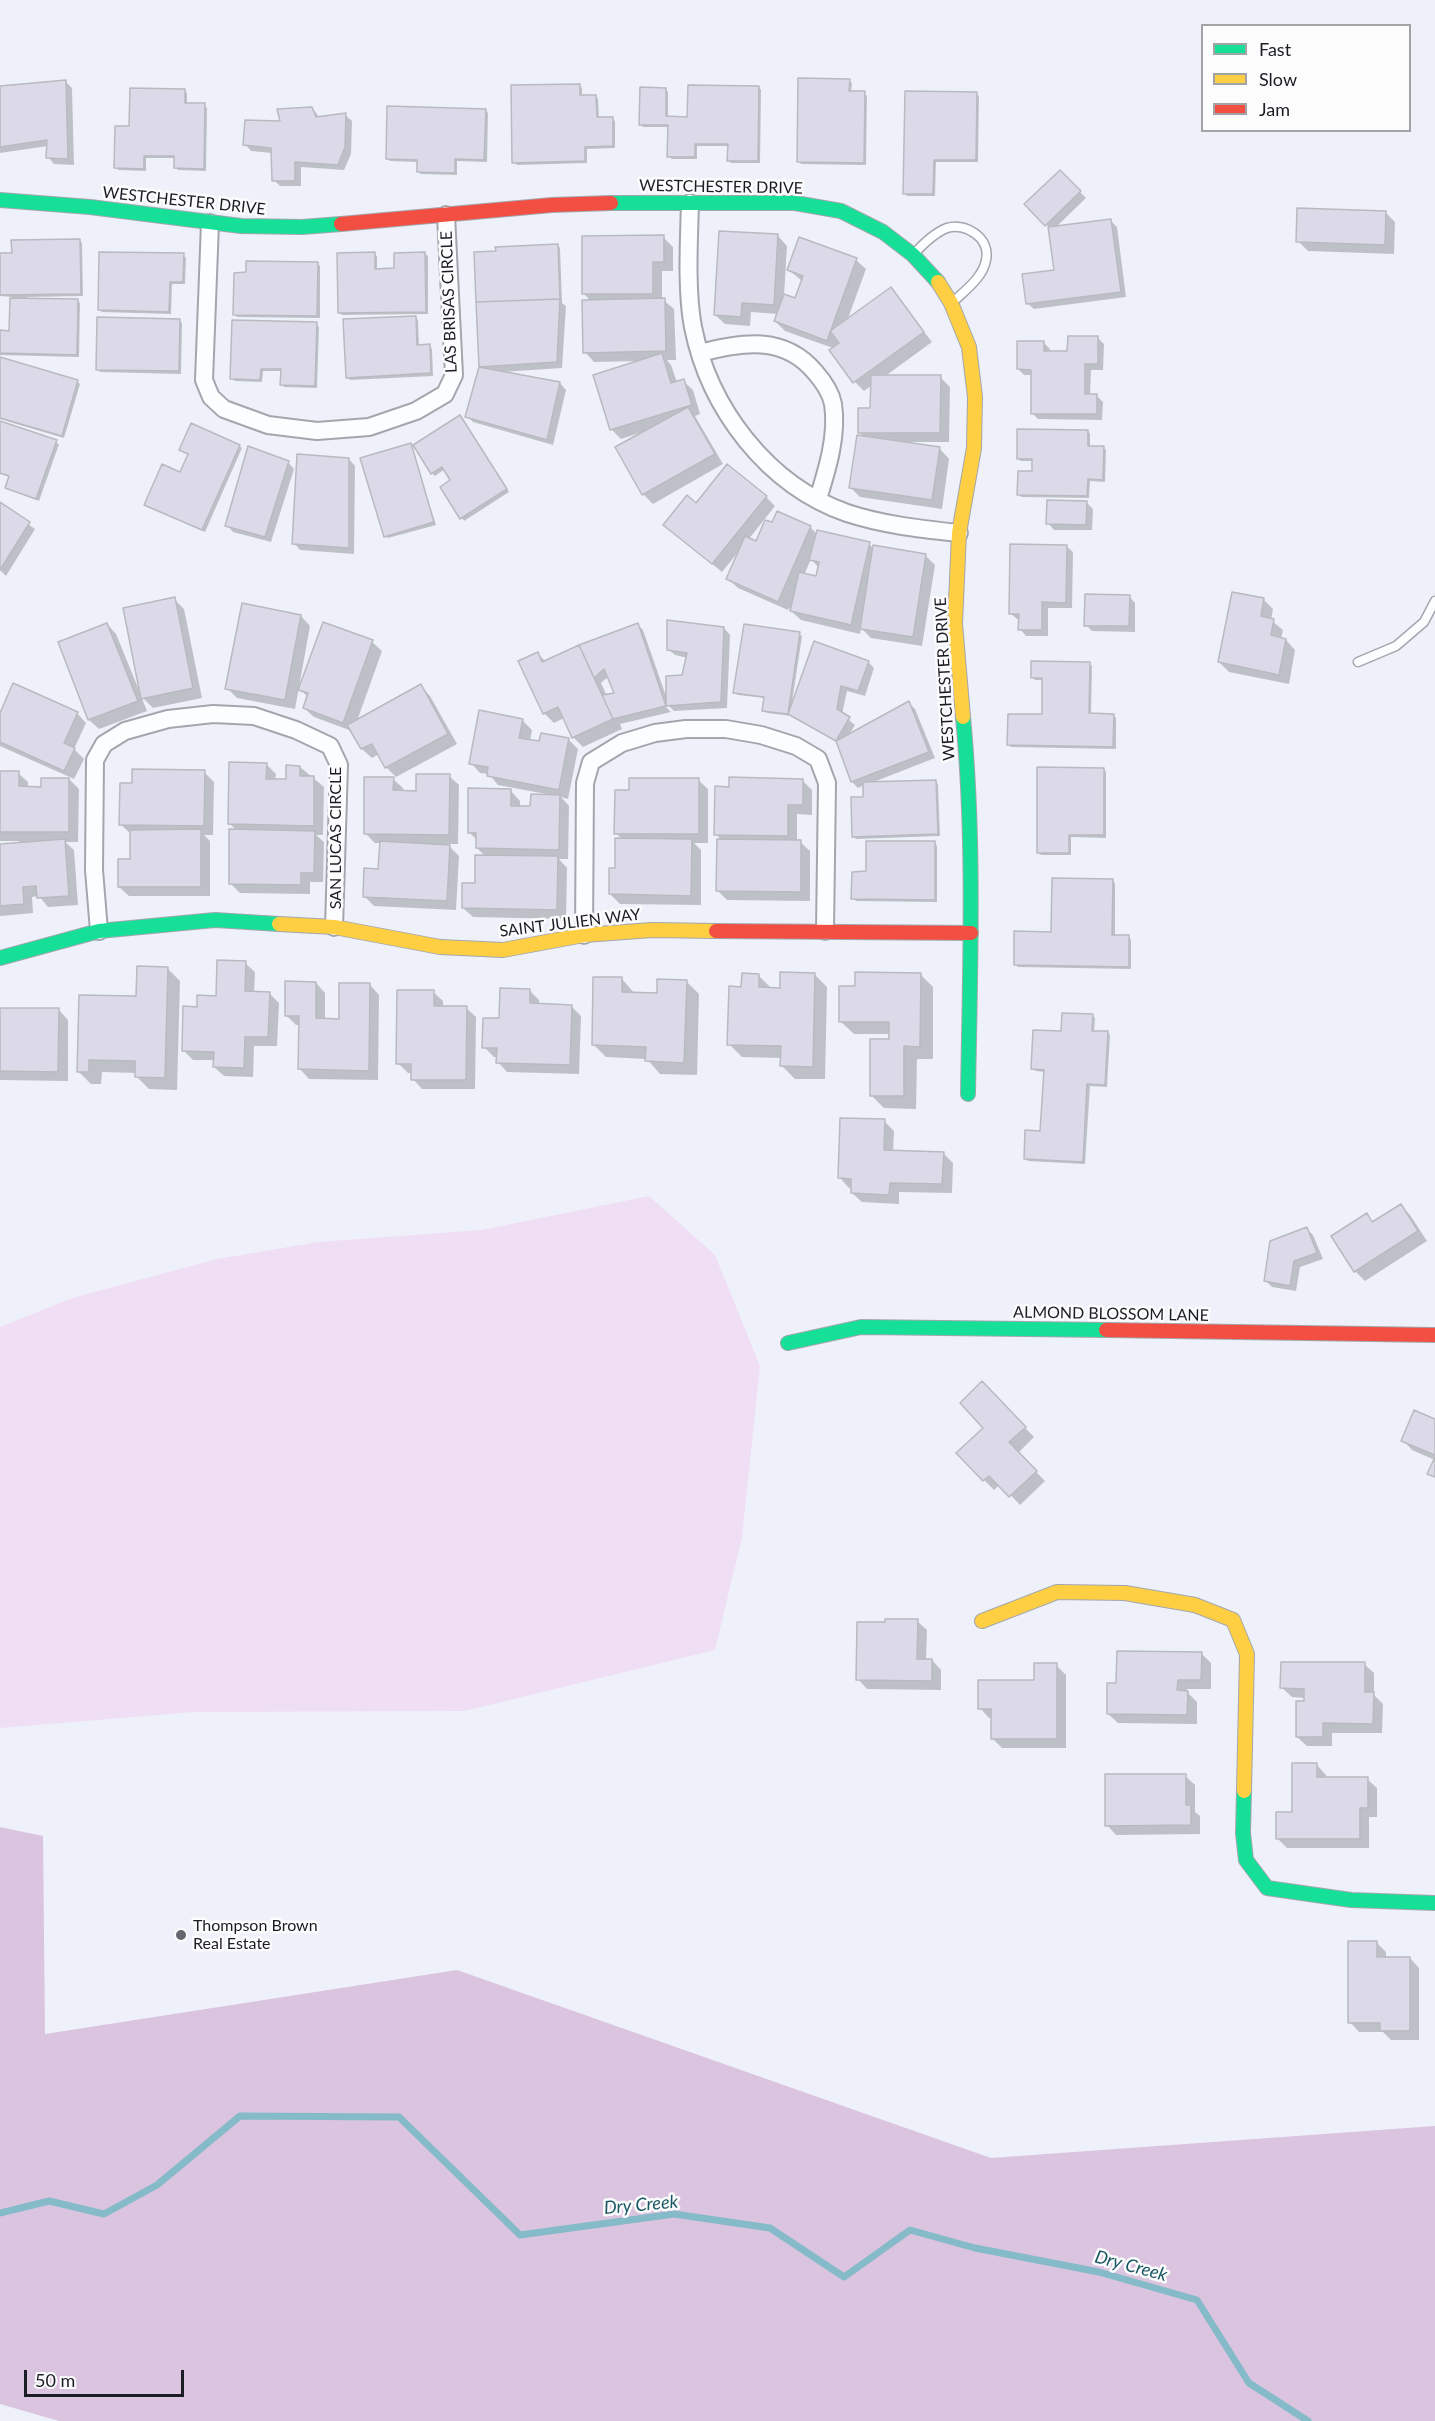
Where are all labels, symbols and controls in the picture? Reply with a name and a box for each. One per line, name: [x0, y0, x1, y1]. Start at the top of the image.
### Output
legend: [1201, 24, 1411, 132]
text: Fast: [1259, 38, 1291, 60]
text: Slow: [1259, 68, 1297, 90]
text: Jam: [1259, 98, 1290, 120]
street label: WESTCHESTER DRIVE: [639, 176, 803, 198]
street label: WESTCHESTER DRIVE: [102, 183, 266, 219]
street label: LAS BRISAS CIRCLE: [437, 231, 461, 373]
street label: WESTCHESTER DRIVE: [931, 597, 959, 761]
street label: SAN LUCAS CIRCLE: [326, 767, 346, 909]
street label: SAINT JULIEN WAY: [498, 905, 642, 941]
street label: ALMOND BLOSSOM LANE: [1013, 1303, 1209, 1325]
place label: Thompson Brown Real Estate: [193, 1916, 318, 1954]
marker: Thompson Brown Real Estate: [174, 1928, 188, 1942]
water label: Dry Creek: [603, 2191, 679, 2219]
water label: Dry Creek: [1092, 2246, 1170, 2286]
scale bar: [27, 2358, 188, 2396]
text: 50 m: [35, 2369, 75, 2391]

